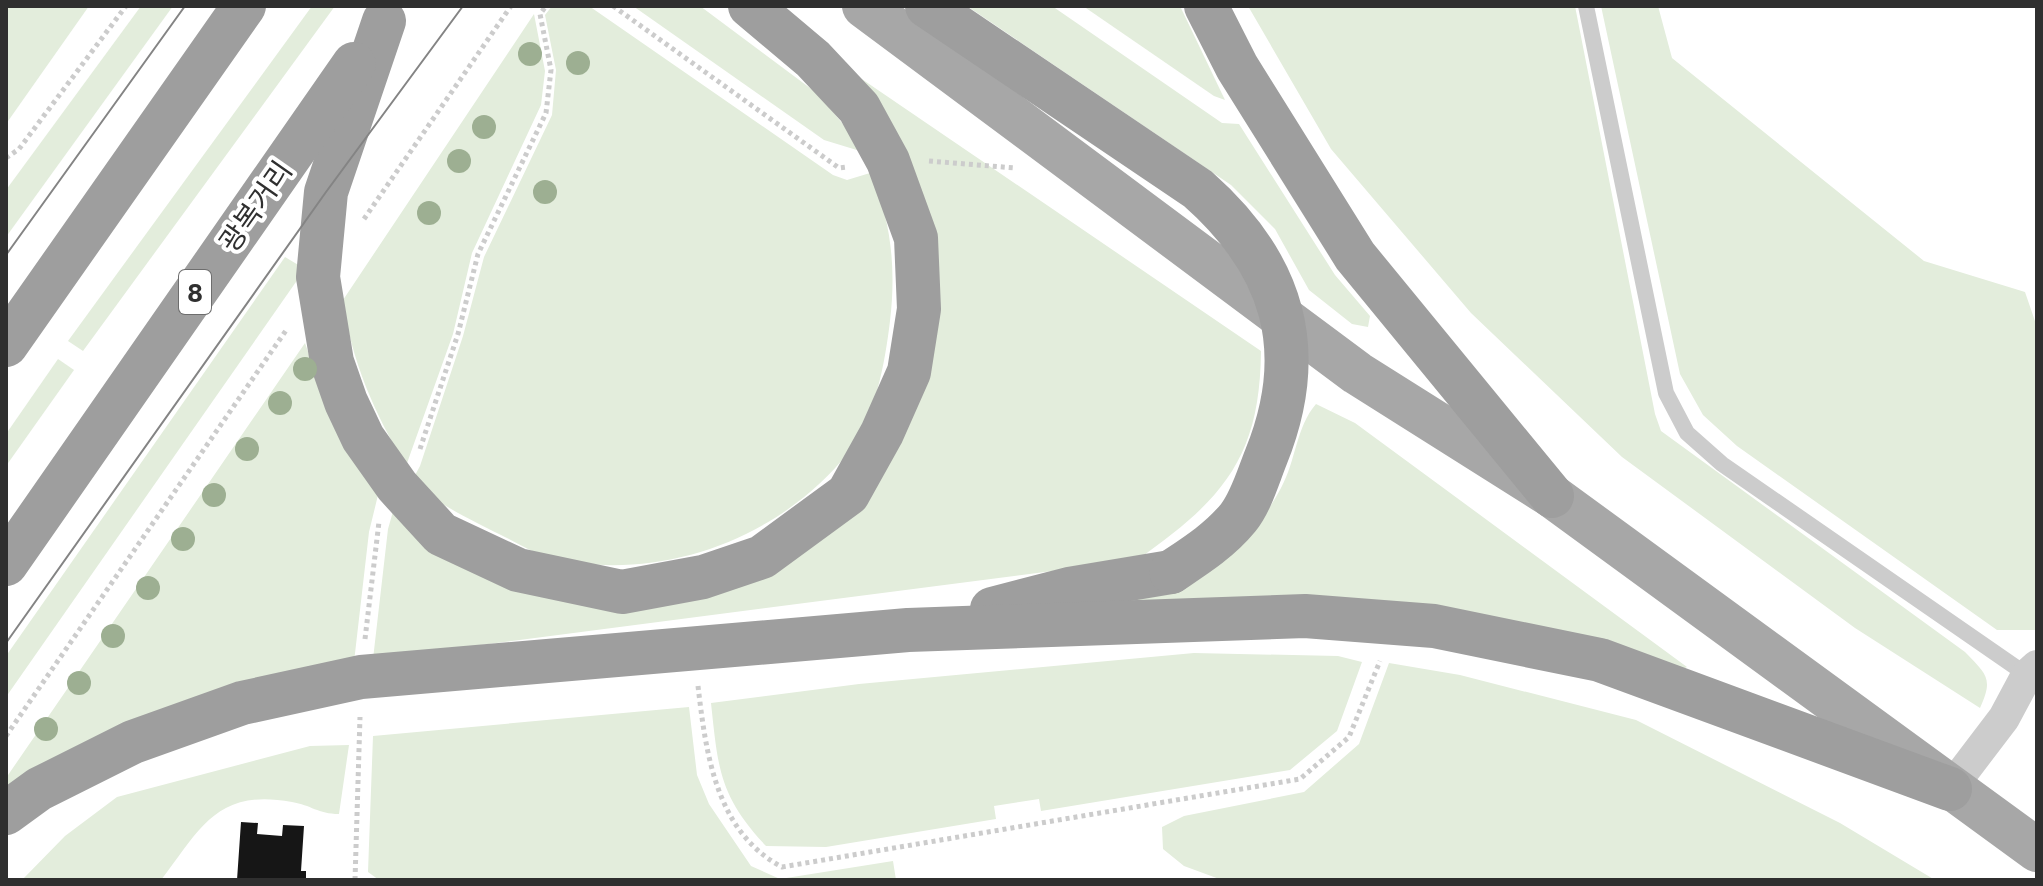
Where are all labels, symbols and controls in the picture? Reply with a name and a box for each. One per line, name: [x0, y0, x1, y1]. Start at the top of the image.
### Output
street label: 광복거리: [210, 153, 300, 259]
road number: 8: [179, 270, 211, 314]

